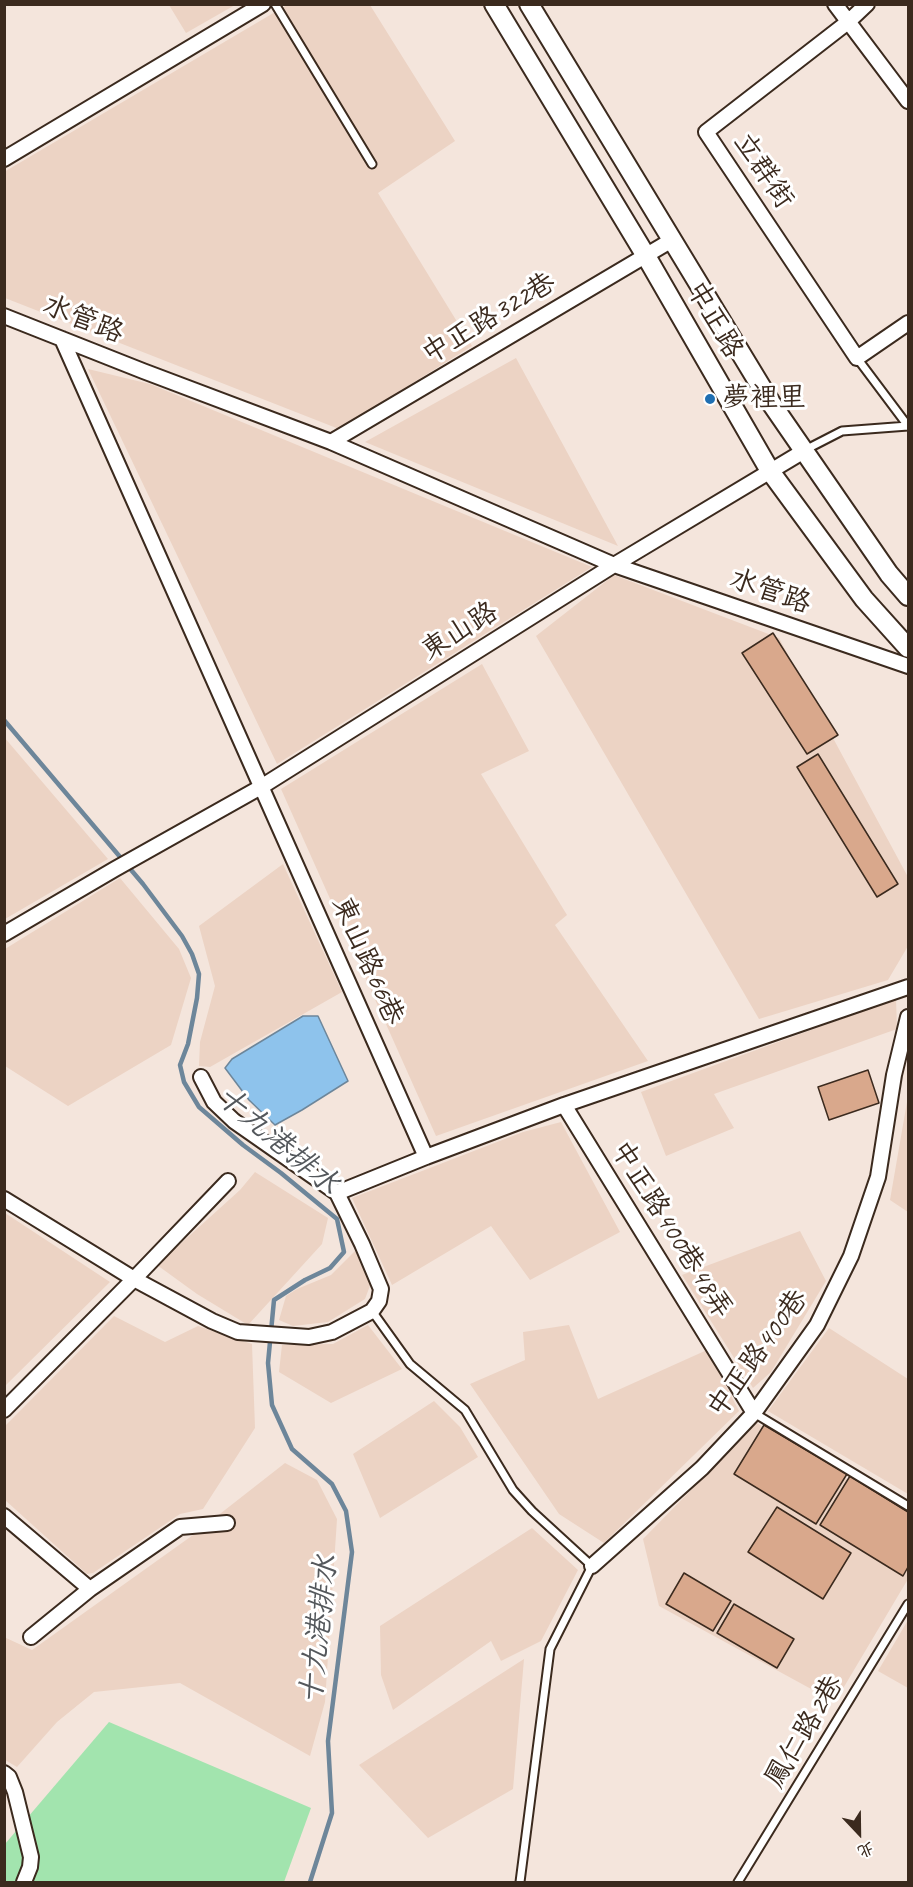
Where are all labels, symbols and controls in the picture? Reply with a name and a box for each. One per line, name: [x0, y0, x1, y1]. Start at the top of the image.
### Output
street label: 立群街: [726, 127, 800, 215]
street label: 中正路322巷: [416, 266, 562, 372]
street label: 中正路: [678, 275, 750, 365]
street label: 水管路: [38, 289, 128, 351]
place label: 夢裡里: [722, 382, 806, 416]
marker: 夢裡里: [703, 392, 717, 406]
street label: 水管路: [725, 562, 815, 622]
street label: 東山路: [415, 595, 505, 669]
street label: 東山路66巷: [324, 891, 410, 1031]
water label: 十九港排水: [208, 1079, 346, 1203]
street label: 中正路400巷48弄: [603, 1135, 739, 1325]
street label: 中正路400巷: [700, 1284, 816, 1424]
water label: 十九港排水: [294, 1554, 346, 1706]
street label: 鳳仁路2巷: [759, 1670, 851, 1794]
north arrow: [829, 1803, 889, 1863]
text: 北: [855, 1837, 877, 1862]

